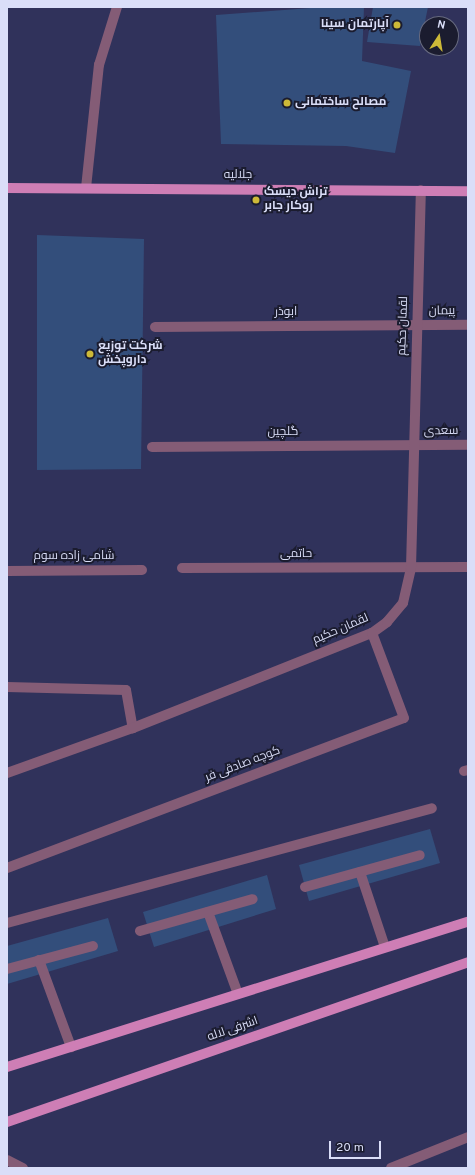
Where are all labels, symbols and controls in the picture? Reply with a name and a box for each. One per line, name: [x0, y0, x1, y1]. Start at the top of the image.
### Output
north arrow: [419, 16, 459, 56]
place label: آپارتمان سینا: [321, 18, 389, 32]
text: N: [436, 18, 447, 33]
marker: آپارتمان سینا: [392, 20, 402, 30]
place label: مصالح ساختمانی: [295, 96, 386, 110]
marker: مصالح ساختمانی: [282, 98, 292, 108]
street label: جلالیه: [224, 169, 252, 183]
place label: تراش دیسک روکار جابر: [264, 186, 327, 214]
marker: تراش دیسک روکار جابر: [251, 195, 261, 205]
street label: لقمان حکیم: [396, 296, 412, 356]
street label: پیمان: [429, 305, 455, 319]
street label: ابوذر: [275, 306, 297, 320]
place label: شرکت توزیع داروپخش: [98, 340, 163, 368]
marker: شرکت توزیع داروپخش: [85, 349, 95, 359]
street label: سعدی: [424, 424, 458, 440]
street label: گلچین: [268, 426, 298, 440]
street label: حاتمی: [280, 548, 312, 562]
street label: شامی زاده سوم: [34, 550, 114, 564]
street label: لقمان حکیم: [311, 612, 371, 648]
street label: کوچه صادقی فر: [203, 744, 283, 786]
street label: اشرفی لاله: [206, 1015, 260, 1045]
scale bar: [331, 1133, 383, 1159]
text: 20 m: [336, 1140, 364, 1156]

